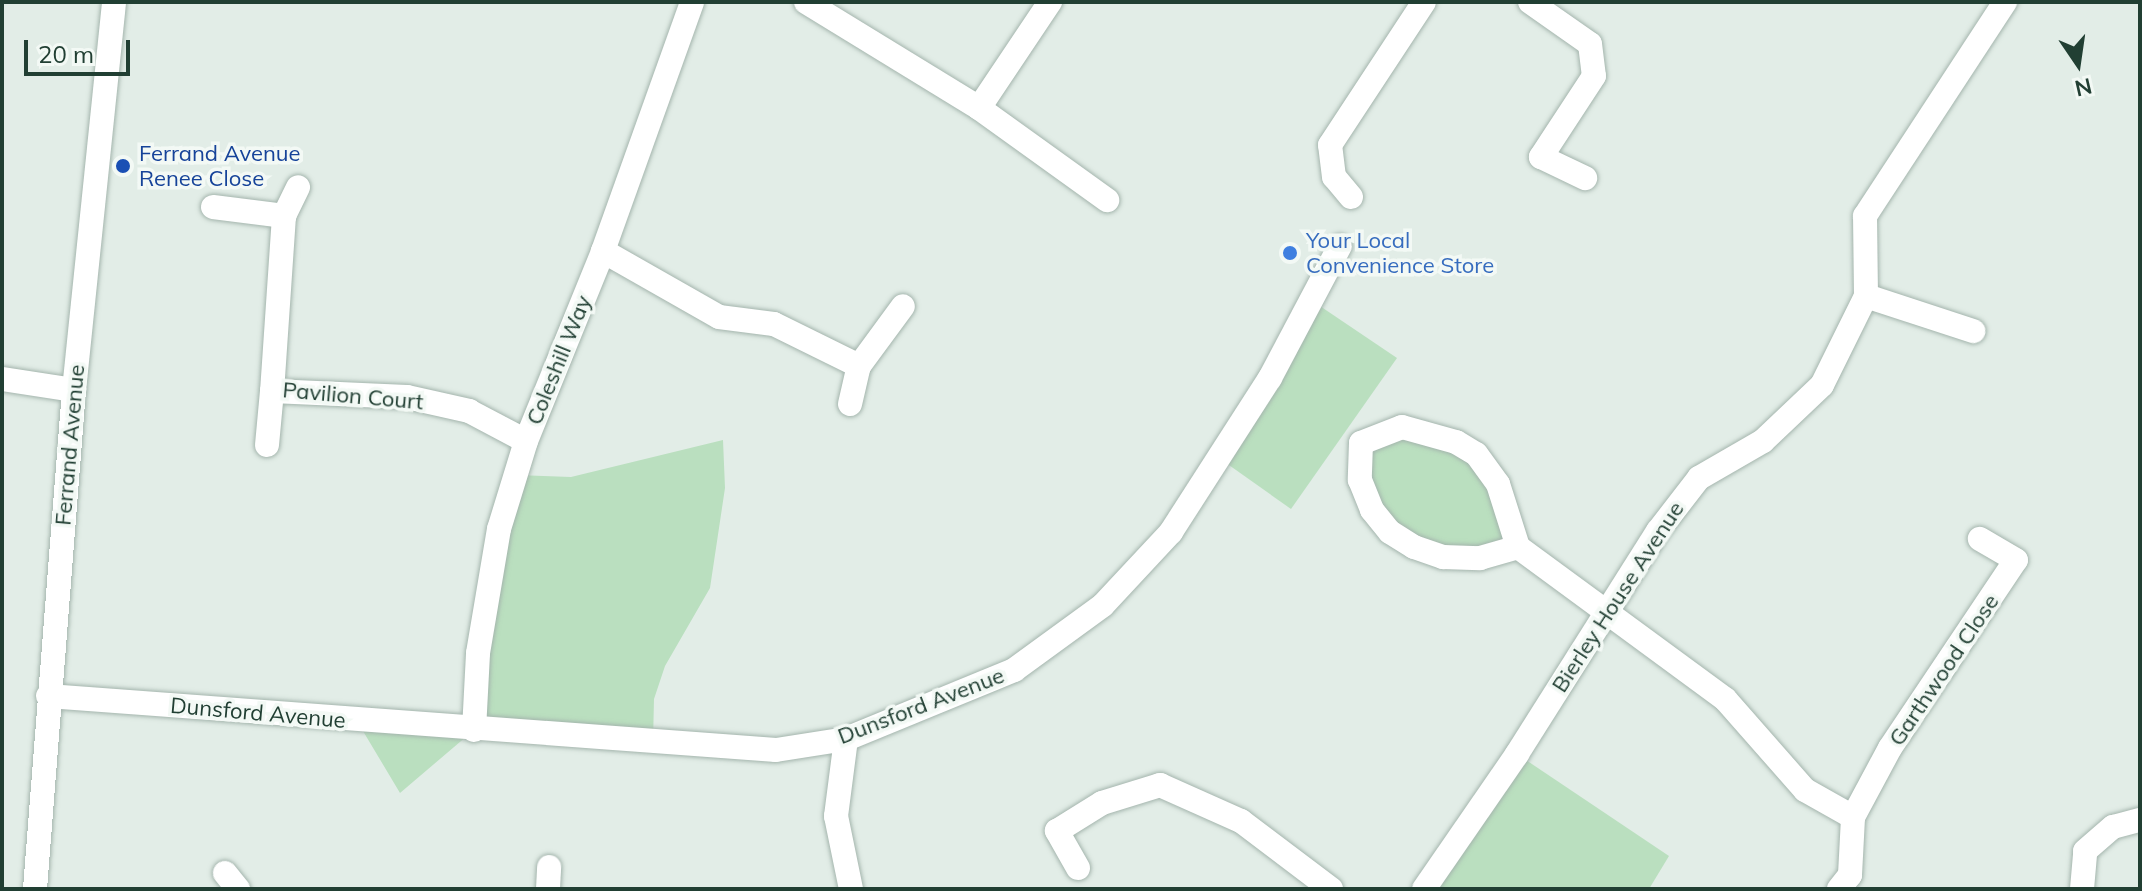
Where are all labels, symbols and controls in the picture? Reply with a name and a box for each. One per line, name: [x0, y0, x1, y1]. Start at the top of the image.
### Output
scale bar: [28, 24, 134, 74]
north arrow: [2038, 24, 2118, 104]
text: 20 m: [38, 39, 94, 69]
text: N: [2072, 72, 2095, 103]
place label: Ferrand Avenue Renee Close: [139, 140, 300, 192]
marker: Ferrand Avenue Renee Close: [114, 157, 132, 175]
place label: Your Local Convenience Store: [1306, 227, 1494, 278]
marker: Your Local Convenience Store: [1281, 244, 1299, 262]
street label: Coleshill Way: [521, 291, 597, 429]
street label: Ferrand Avenue: [50, 363, 90, 527]
street label: Pavilion Court: [281, 377, 425, 415]
street label: Bierley House Avenue: [1546, 497, 1690, 697]
street label: Garthwood Close: [1884, 589, 2004, 751]
street label: Dunsford Avenue: [834, 662, 1008, 750]
street label: Dunsford Avenue: [169, 692, 347, 734]

